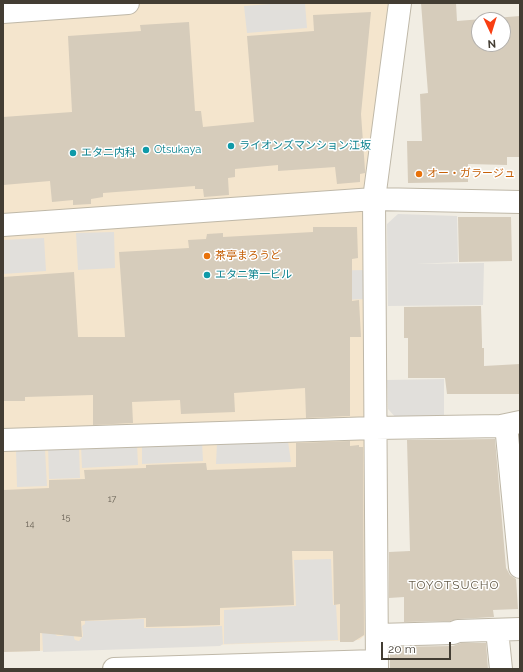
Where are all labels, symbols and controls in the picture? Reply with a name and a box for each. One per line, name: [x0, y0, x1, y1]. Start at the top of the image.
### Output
north arrow: [471, 12, 511, 52]
text: N: [487, 37, 496, 50]
place label: ライオンズマンション江坂: [239, 139, 371, 153]
marker: ライオンズマンション江坂: [226, 141, 236, 151]
place label: Otsukaya: [154, 143, 201, 157]
marker: Otsukaya: [141, 145, 151, 155]
place label: エタニ内科: [81, 146, 136, 160]
marker: エタニ内科: [68, 148, 78, 158]
place label: オー・ガラージュ: [427, 167, 515, 181]
marker: オー・ガラージュ: [414, 169, 424, 179]
place label: 茶亭まろうど: [215, 249, 281, 263]
marker: 茶亭まろうど: [202, 251, 212, 261]
place label: エタニ第一ビル: [215, 268, 292, 282]
marker: エタニ第一ビル: [202, 270, 212, 280]
house number: 17: [108, 494, 116, 504]
house number: 15: [62, 512, 70, 522]
house number: 14: [26, 519, 34, 529]
district label: TOYOTSUCHO: [408, 578, 500, 592]
scale bar: [383, 634, 453, 660]
text: 20 m: [388, 642, 416, 656]

